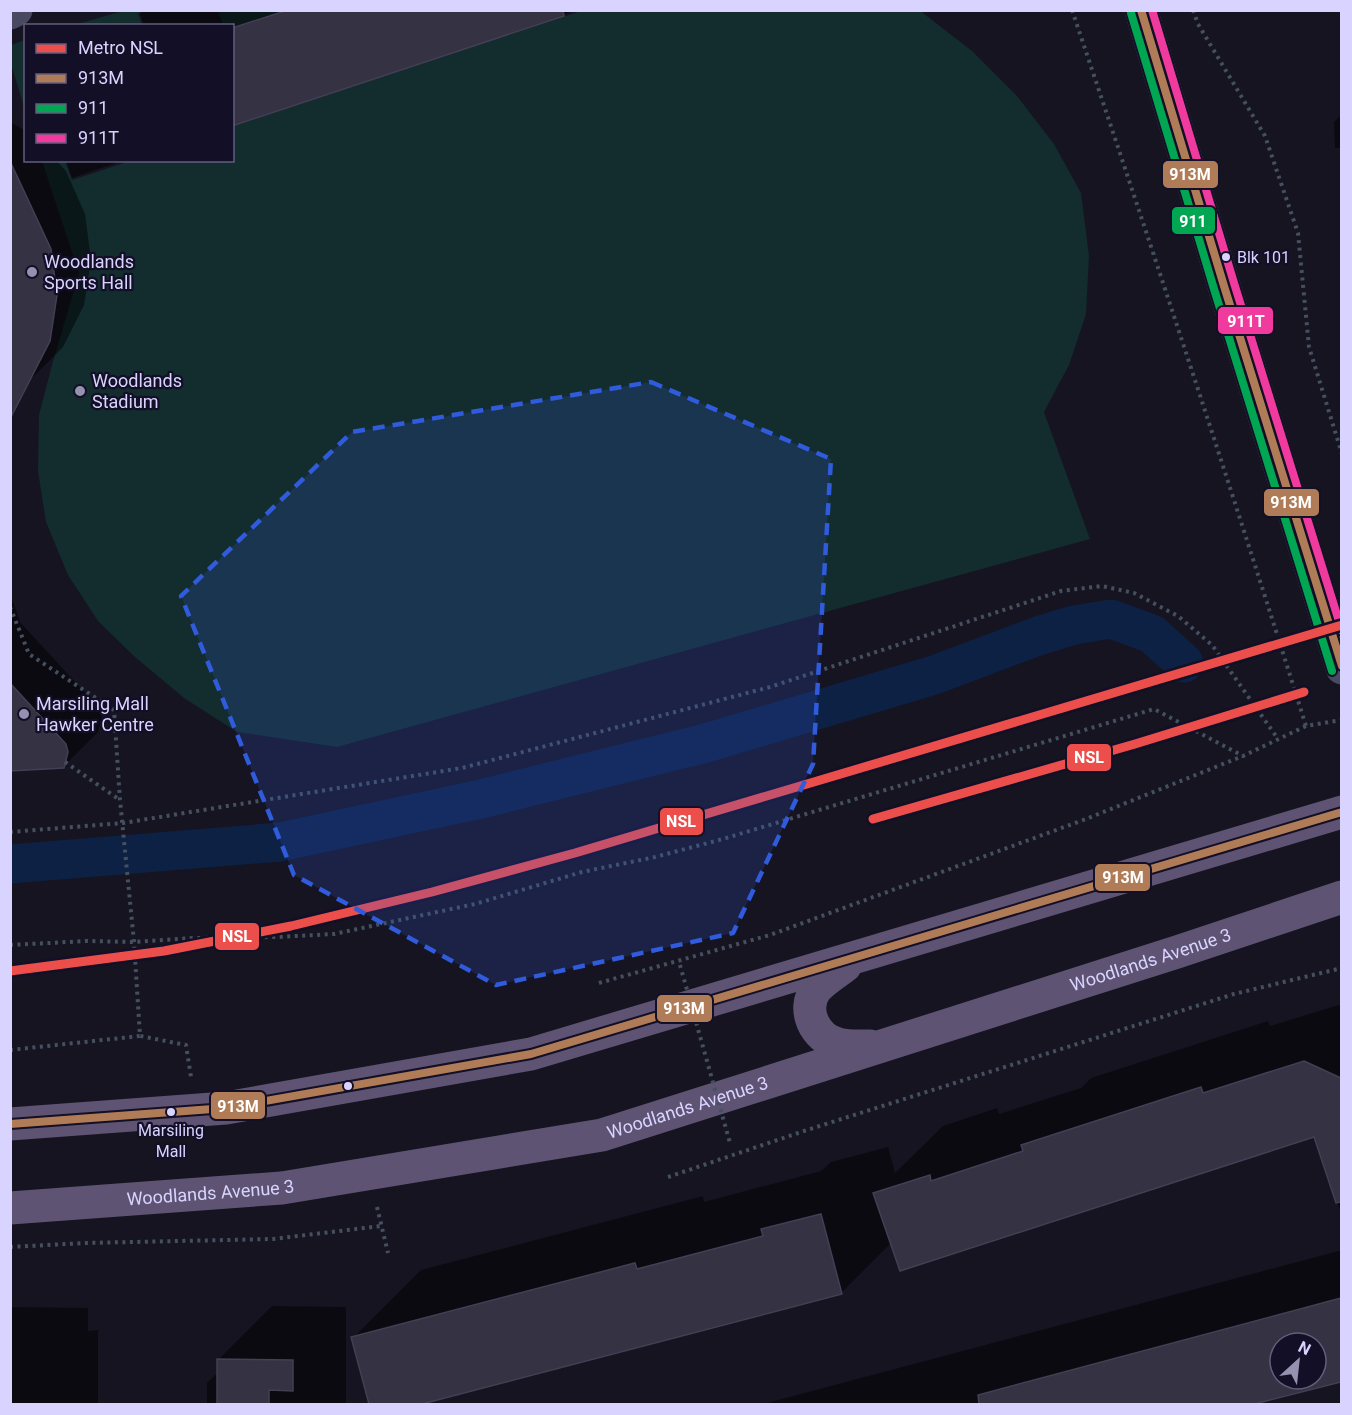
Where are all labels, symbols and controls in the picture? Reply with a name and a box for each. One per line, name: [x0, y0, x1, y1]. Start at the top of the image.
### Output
legend: [24, 24, 234, 162]
text: Metro NSL: [78, 37, 163, 58]
text: 913M: [78, 67, 124, 88]
text: 911: [78, 97, 108, 118]
text: 911T: [78, 127, 119, 148]
line badge: 913M: [1162, 160, 1219, 189]
text: 913M: [1169, 165, 1211, 184]
line badge: 911: [1171, 206, 1216, 235]
text: 911: [1179, 212, 1207, 231]
place label: Blk 101: [1237, 248, 1290, 267]
place label: Woodlands Sports Hall: [44, 251, 134, 293]
marker: Blk 101: [1220, 251, 1232, 263]
marker: Woodlands Sports Hall: [25, 265, 39, 279]
line badge: 911T: [1217, 306, 1274, 335]
text: 911T: [1227, 312, 1265, 331]
place label: Woodlands Stadium: [92, 370, 182, 412]
marker: Woodlands Stadium: [73, 384, 87, 398]
line badge: 913M: [1263, 488, 1320, 517]
text: 913M: [1270, 493, 1312, 512]
place label: Marsiling Mall Hawker Centre: [36, 693, 154, 735]
marker: Marsiling Mall Hawker Centre: [17, 707, 31, 721]
line badge: NSL: [1066, 743, 1112, 772]
text: NSL: [1074, 748, 1104, 767]
line badge: NSL: [659, 807, 704, 836]
text: NSL: [666, 812, 696, 831]
line badge: 913M: [1094, 863, 1151, 892]
text: 913M: [1102, 868, 1144, 887]
line badge: NSL: [214, 922, 260, 951]
street label: Woodlands Avenue 3: [1067, 924, 1234, 995]
text: NSL: [222, 927, 252, 946]
line badge: 913M: [656, 994, 713, 1023]
text: 913M: [663, 999, 705, 1018]
street label: Woodlands Avenue 3: [604, 1072, 771, 1143]
unlabelled marker: [342, 1080, 354, 1092]
line badge: 913M: [210, 1091, 266, 1120]
text: 913M: [217, 1097, 259, 1116]
marker: Marsiling Mall: [165, 1106, 177, 1118]
place label: Marsiling Mall: [138, 1121, 204, 1161]
street label: Woodlands Avenue 3: [126, 1175, 296, 1209]
north arrow: [1268, 1331, 1328, 1391]
text: N: [1295, 1337, 1314, 1359]

